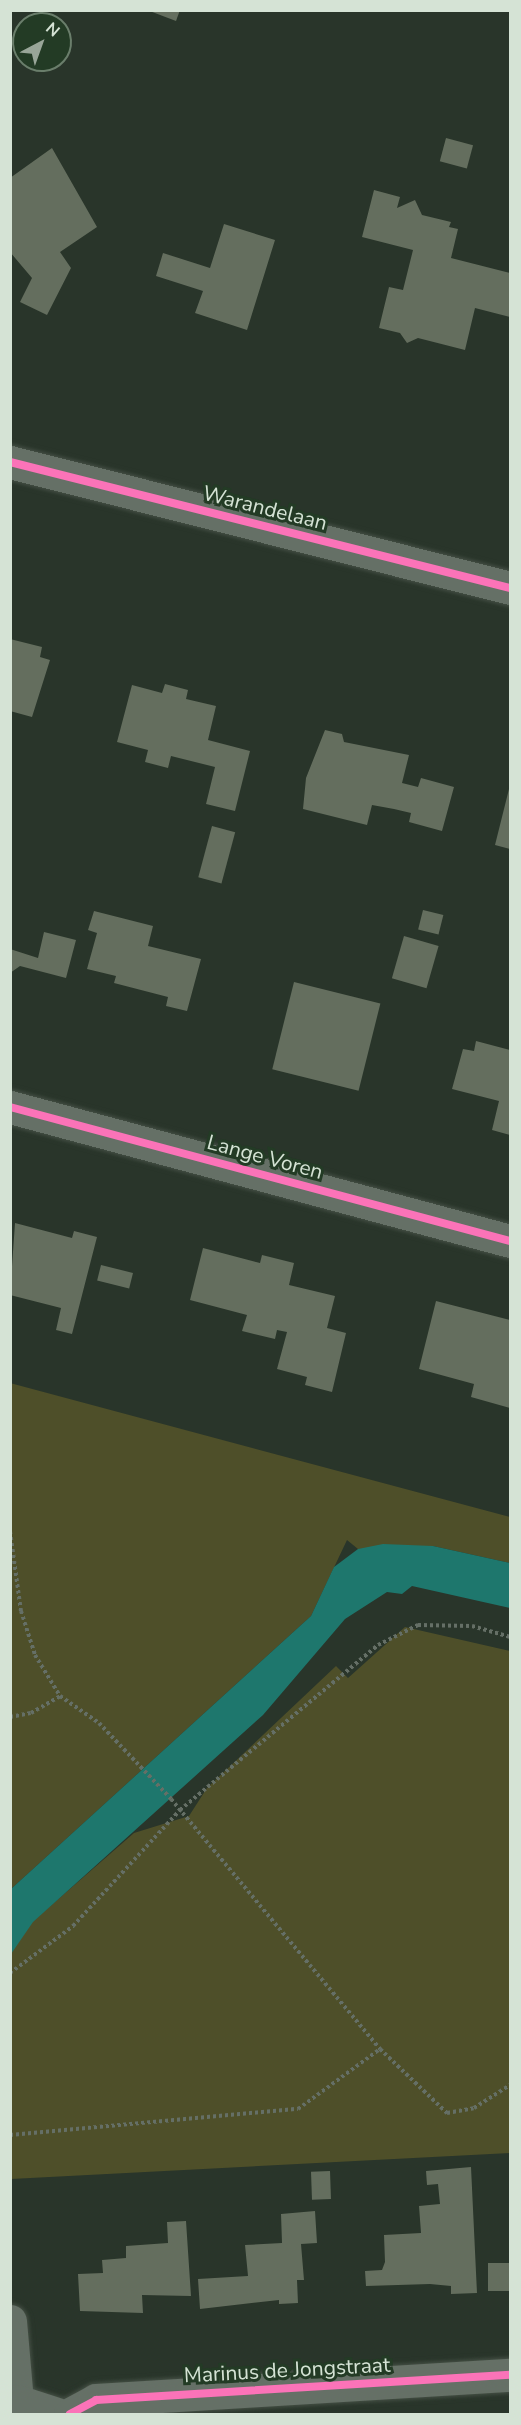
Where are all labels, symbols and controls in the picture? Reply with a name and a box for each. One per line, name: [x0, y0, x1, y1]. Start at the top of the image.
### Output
north arrow: [12, 12, 72, 72]
text: N: [41, 18, 64, 42]
street label: Warandelaan: [200, 480, 330, 536]
street label: Lange Voren: [204, 1129, 326, 1185]
street label: Marinus de Jongstraat: [183, 2352, 391, 2388]

